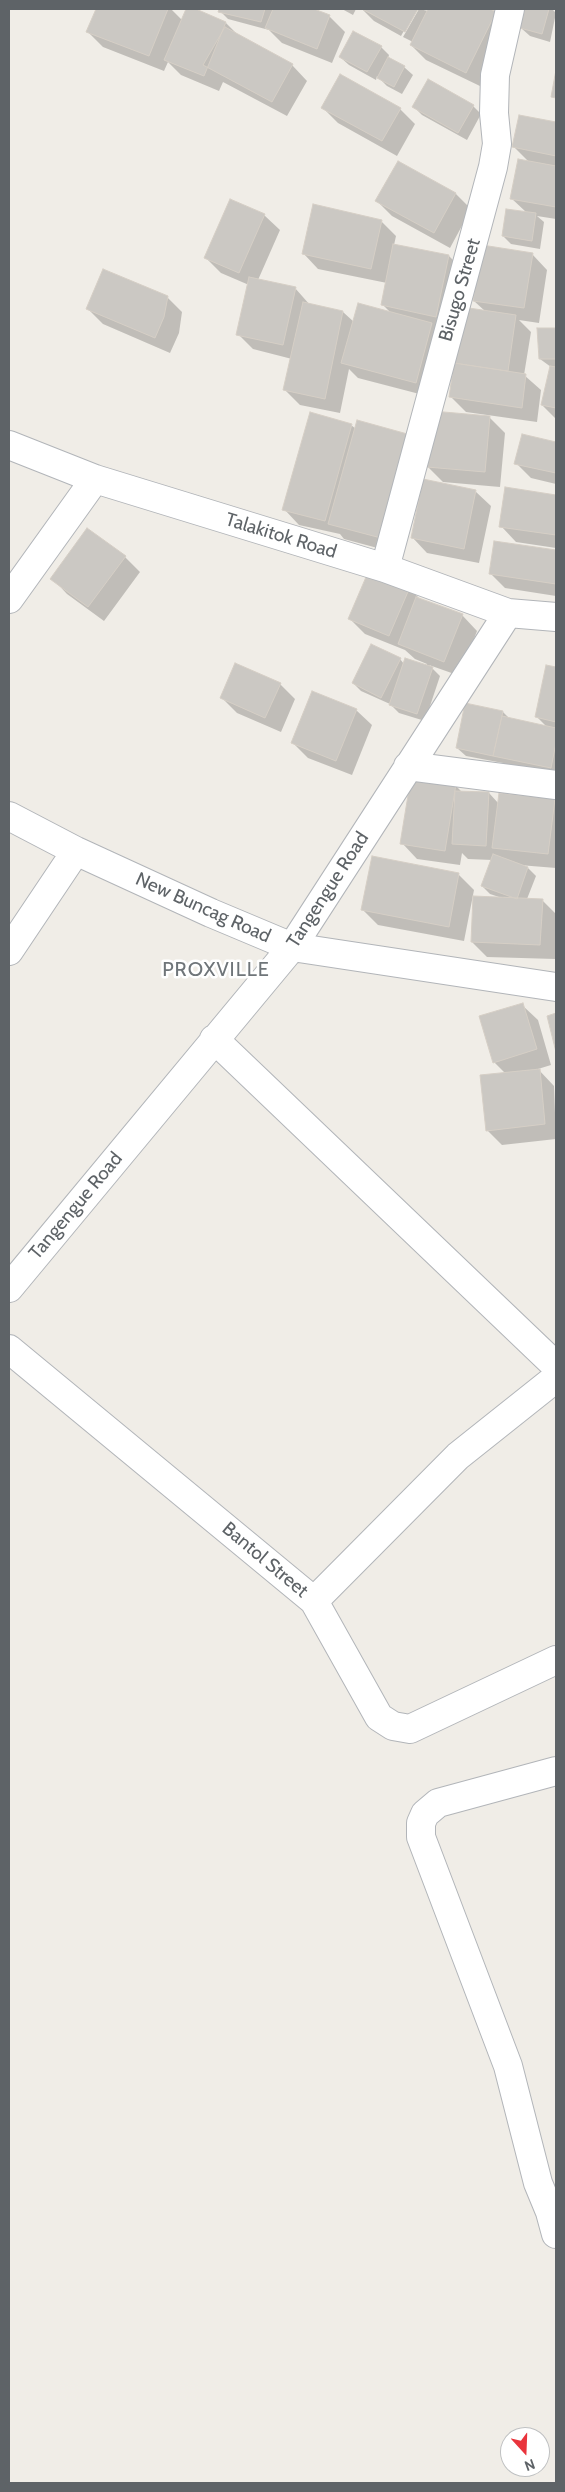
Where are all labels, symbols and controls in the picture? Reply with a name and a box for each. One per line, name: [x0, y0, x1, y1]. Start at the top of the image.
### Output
street label: Bisugo Street: [434, 236, 486, 344]
street label: Talakitok Road: [223, 508, 339, 564]
street label: Tangengue Road: [282, 828, 374, 952]
street label: New Buncag Road: [132, 868, 274, 948]
district label: PROXVILLE: [161, 958, 271, 982]
street label: Tangengue Road: [24, 1148, 128, 1264]
street label: Bantol Street: [217, 1517, 313, 1603]
north arrow: [500, 2427, 550, 2477]
text: N: [522, 2455, 538, 2475]

